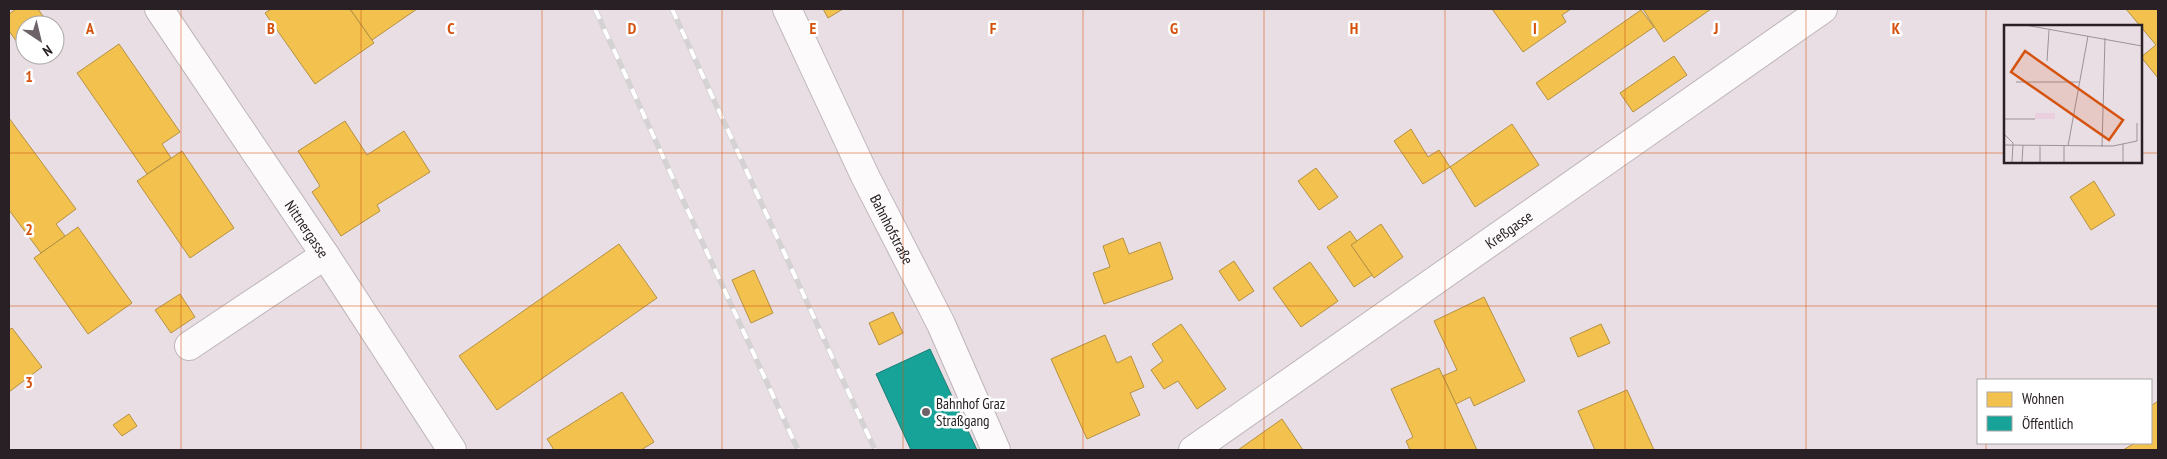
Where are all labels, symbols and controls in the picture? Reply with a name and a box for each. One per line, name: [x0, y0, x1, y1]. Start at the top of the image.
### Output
north arrow: [15, 15, 65, 65]
text: A: [85, 18, 95, 38]
text: B: [267, 18, 275, 38]
text: C: [447, 18, 455, 38]
text: D: [628, 18, 637, 38]
text: E: [810, 18, 817, 38]
text: F: [990, 18, 997, 38]
text: G: [1170, 18, 1178, 38]
text: H: [1350, 18, 1358, 38]
text: I: [1533, 18, 1537, 38]
text: J: [1713, 18, 1718, 38]
text: K: [1892, 18, 1901, 38]
inset map: [2004, 25, 2142, 162]
text: N: [39, 41, 56, 60]
text: 1: [25, 66, 33, 86]
street label: Bahnhofstraße: [866, 191, 918, 267]
street label: Nittnergasse: [281, 196, 333, 261]
street label: Kreßgasse: [1481, 206, 1536, 252]
text: 2: [25, 219, 33, 239]
text: 3: [25, 372, 33, 392]
legend: [1977, 379, 2152, 444]
text: Wohnen: [2022, 389, 2064, 408]
place label: Bahnhof Graz Straßgang: [936, 394, 1005, 430]
marker: Bahnhof Graz Straßgang: [920, 406, 932, 418]
text: Öffentlich: [2022, 414, 2073, 433]

